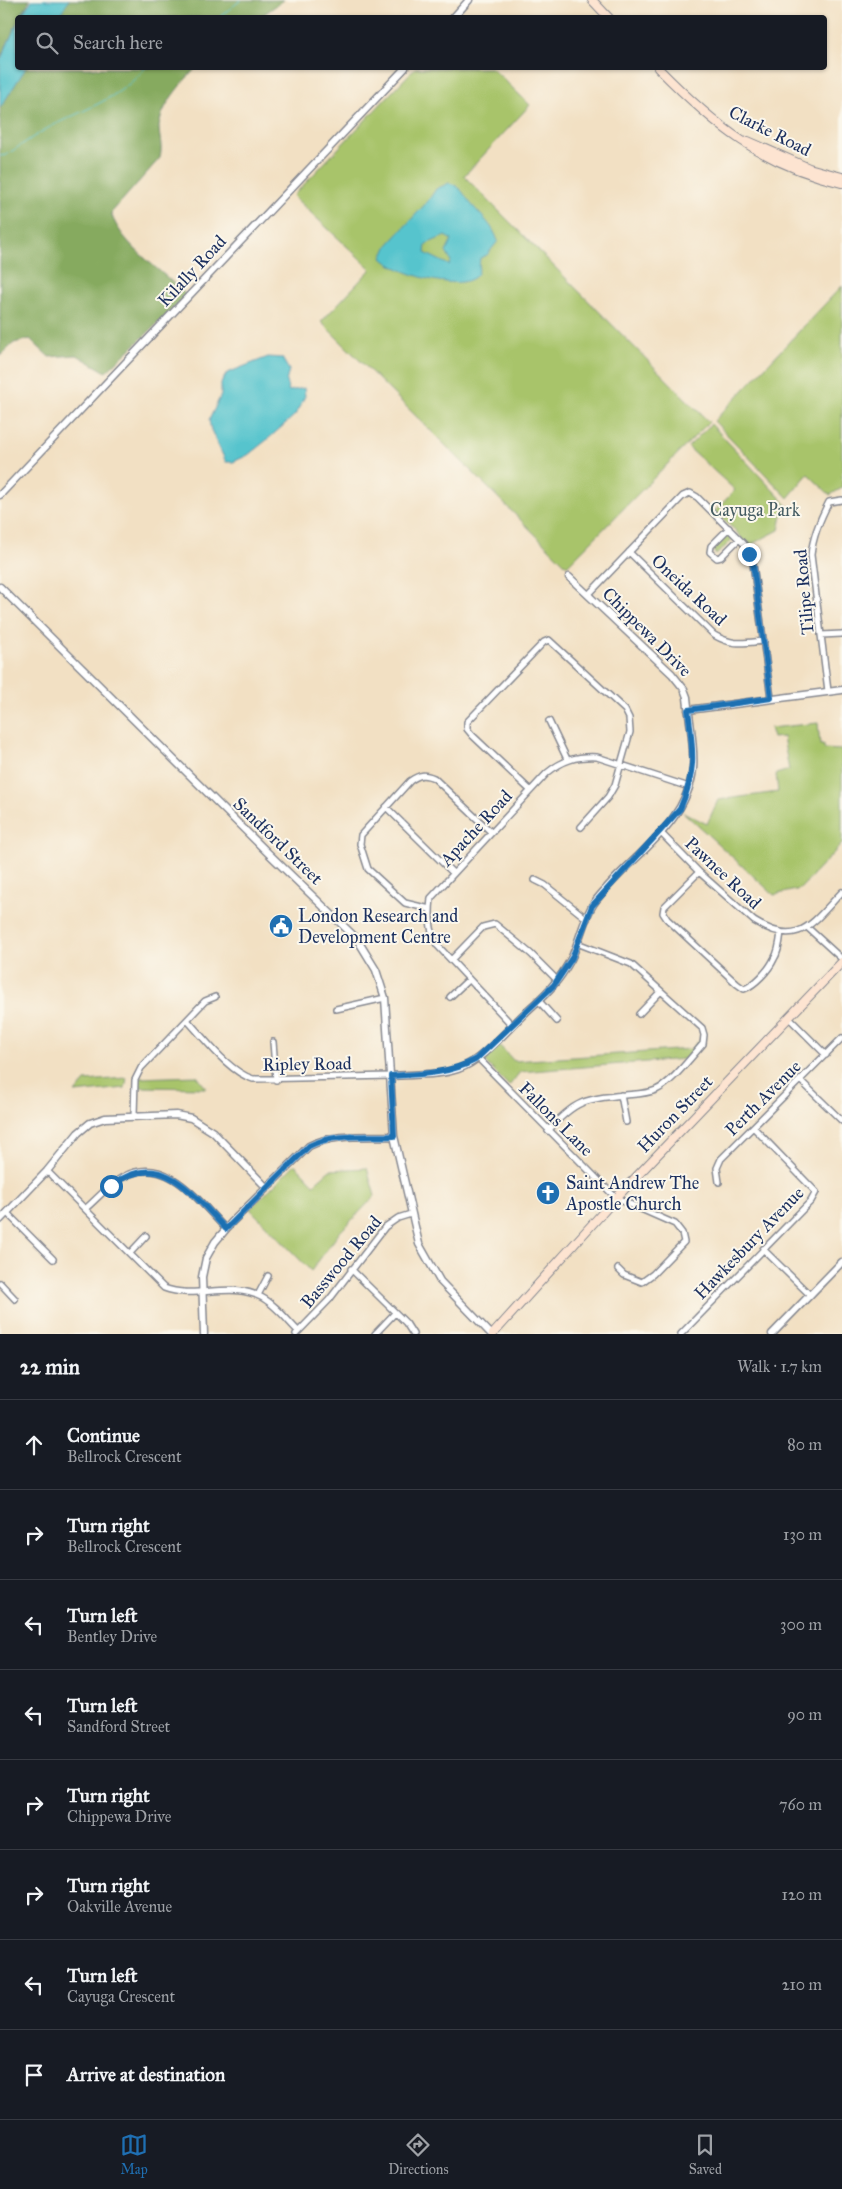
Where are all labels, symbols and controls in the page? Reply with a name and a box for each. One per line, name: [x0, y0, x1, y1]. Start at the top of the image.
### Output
search box: [15, 15, 827, 70]
icon: search: [33, 29, 61, 57]
text: Search here: [73, 31, 163, 54]
street label: Clarke Road: [725, 101, 815, 161]
street label: Kilally Road: [153, 230, 231, 312]
park label: Cayuga Park: [710, 499, 801, 522]
route end: [738, 543, 761, 566]
street label: Tilipe Road: [789, 548, 819, 636]
street label: Oneida Road: [647, 550, 731, 630]
street label: Chippewa Drive: [598, 583, 696, 681]
street label: Apache Road: [435, 785, 517, 871]
street label: Sandford Street: [229, 793, 328, 890]
street label: Pawnee Road: [680, 832, 766, 914]
place label: London Research and Development Centre: [298, 905, 458, 948]
public building icon: London Research and Development Centre: [268, 913, 294, 939]
street label: Ripley Road: [262, 1052, 352, 1076]
street label: Perth Avenue: [720, 1055, 806, 1141]
street label: Huron Street: [633, 1070, 718, 1157]
street label: Fallons Lane: [514, 1077, 598, 1161]
place label: Saint Andrew The Apostle Church: [565, 1172, 699, 1215]
route start: [100, 1175, 123, 1198]
church icon: Saint Andrew The Apostle Church: [535, 1180, 561, 1206]
street label: Hawkesbury Avenue: [690, 1182, 808, 1304]
street label: Basswood Road: [296, 1211, 386, 1313]
text: 22 min: [20, 1354, 80, 1380]
text: Walk · 1.7 km: [737, 1357, 822, 1376]
text: Continue: [67, 1424, 140, 1447]
icon: ahead: [20, 1431, 48, 1459]
text: 80 m: [787, 1435, 822, 1454]
text: Bellrock Crescent: [67, 1447, 182, 1466]
text: Turn right: [67, 1514, 150, 1537]
icon: right: [20, 1521, 48, 1549]
text: 130 m: [783, 1525, 822, 1544]
text: Bellrock Crescent: [67, 1537, 182, 1556]
text: Turn left: [67, 1604, 137, 1627]
icon: left: [20, 1611, 48, 1639]
text: 300 m: [780, 1615, 822, 1634]
text: Bentley Drive: [67, 1627, 157, 1646]
text: Turn left: [67, 1694, 137, 1717]
icon: left: [20, 1701, 48, 1729]
text: 90 m: [787, 1705, 822, 1724]
text: Sandford Street: [67, 1717, 170, 1736]
text: Turn right: [67, 1784, 150, 1807]
icon: right: [20, 1791, 48, 1819]
text: 760 m: [779, 1795, 822, 1814]
text: Chippewa Drive: [67, 1807, 172, 1826]
text: Turn right: [67, 1874, 150, 1897]
icon: right: [20, 1881, 48, 1909]
text: 120 m: [782, 1885, 822, 1904]
text: Oakville Avenue: [67, 1897, 172, 1916]
text: Turn left: [67, 1964, 137, 1987]
icon: left: [20, 1971, 48, 1999]
text: 210 m: [782, 1975, 822, 1994]
text: Cayuga Crescent: [67, 1987, 175, 2006]
icon: arrive: [20, 2061, 48, 2089]
text: Arrive at destination: [67, 2063, 225, 2086]
tab: Map: [120, 2131, 148, 2178]
tab: Directions: [388, 2131, 449, 2178]
tab: Saved: [689, 2131, 722, 2178]

